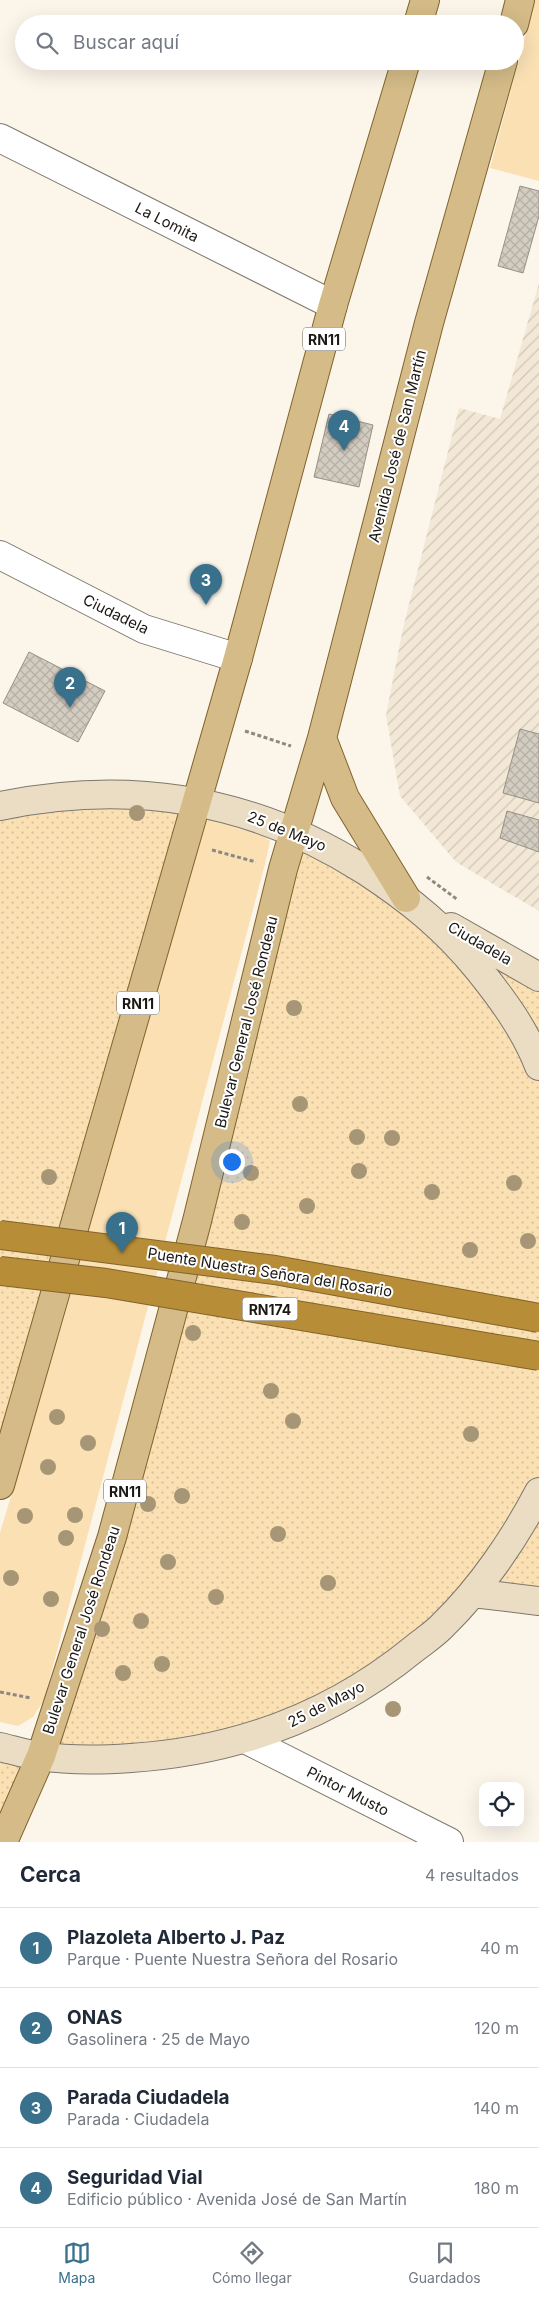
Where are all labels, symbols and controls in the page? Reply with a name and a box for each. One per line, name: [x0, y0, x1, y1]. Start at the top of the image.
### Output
search box: [15, 15, 524, 70]
icon: search: [33, 29, 61, 57]
text: Buscar aquí: [73, 31, 179, 54]
street label: La Lomita: [132, 198, 202, 246]
road number: RN11: [303, 328, 345, 350]
street label: Avenida José de San Martín: [364, 348, 430, 544]
pin: 4: [328, 410, 360, 451]
pin: 3: [190, 564, 222, 605]
street label: Ciudadela: [80, 590, 152, 638]
pin: 2: [54, 667, 86, 708]
street label: 25 de Mayo: [245, 807, 329, 855]
street label: Bulevar General José Rondeau: [210, 914, 282, 1130]
street label: Ciudadela: [444, 917, 516, 969]
road number: RN11: [117, 991, 159, 1014]
your location: [219, 1149, 245, 1175]
pin: 1: [106, 1212, 138, 1253]
street label: Puente Nuestra Señora del Rosario: [146, 1243, 394, 1301]
road number: RN174: [242, 1298, 298, 1320]
road number: RN11: [104, 1480, 146, 1502]
street label: Bulevar General José Rondeau: [38, 1523, 124, 1737]
street label: 25 de Mayo: [284, 1677, 368, 1731]
street label: Pintor Musto: [304, 1762, 392, 1820]
map controls: [479, 1782, 524, 1827]
button: locate: [479, 1782, 524, 1827]
text: Cerca: [20, 1862, 81, 1887]
text: 4 resultados: [425, 1865, 519, 1885]
text: Plazoleta Alberto J. Paz: [67, 1926, 285, 1949]
text: 1: [33, 1938, 39, 1958]
text: 40 m: [480, 1938, 519, 1958]
text: Parque · Puente Nuestra Señora del Rosario: [67, 1949, 398, 1969]
text: ONAS: [67, 2006, 122, 2029]
text: 2: [31, 2018, 41, 2038]
text: 120 m: [474, 2018, 519, 2038]
text: Gasolinera · 25 de Mayo: [67, 2029, 250, 2049]
text: Parada Ciudadela: [67, 2086, 230, 2109]
text: 3: [31, 2098, 41, 2118]
text: 140 m: [474, 2098, 519, 2118]
text: Parada · Ciudadela: [67, 2109, 209, 2129]
text: Seguridad Vial: [67, 2166, 203, 2189]
text: 4: [31, 2178, 41, 2198]
text: 180 m: [474, 2178, 519, 2198]
text: Edificio público · Avenida José de San Martín: [67, 2189, 407, 2209]
tab: Mapa: [58, 2239, 95, 2286]
tab: Cómo llegar: [212, 2239, 292, 2286]
tab: Guardados: [408, 2239, 481, 2286]

